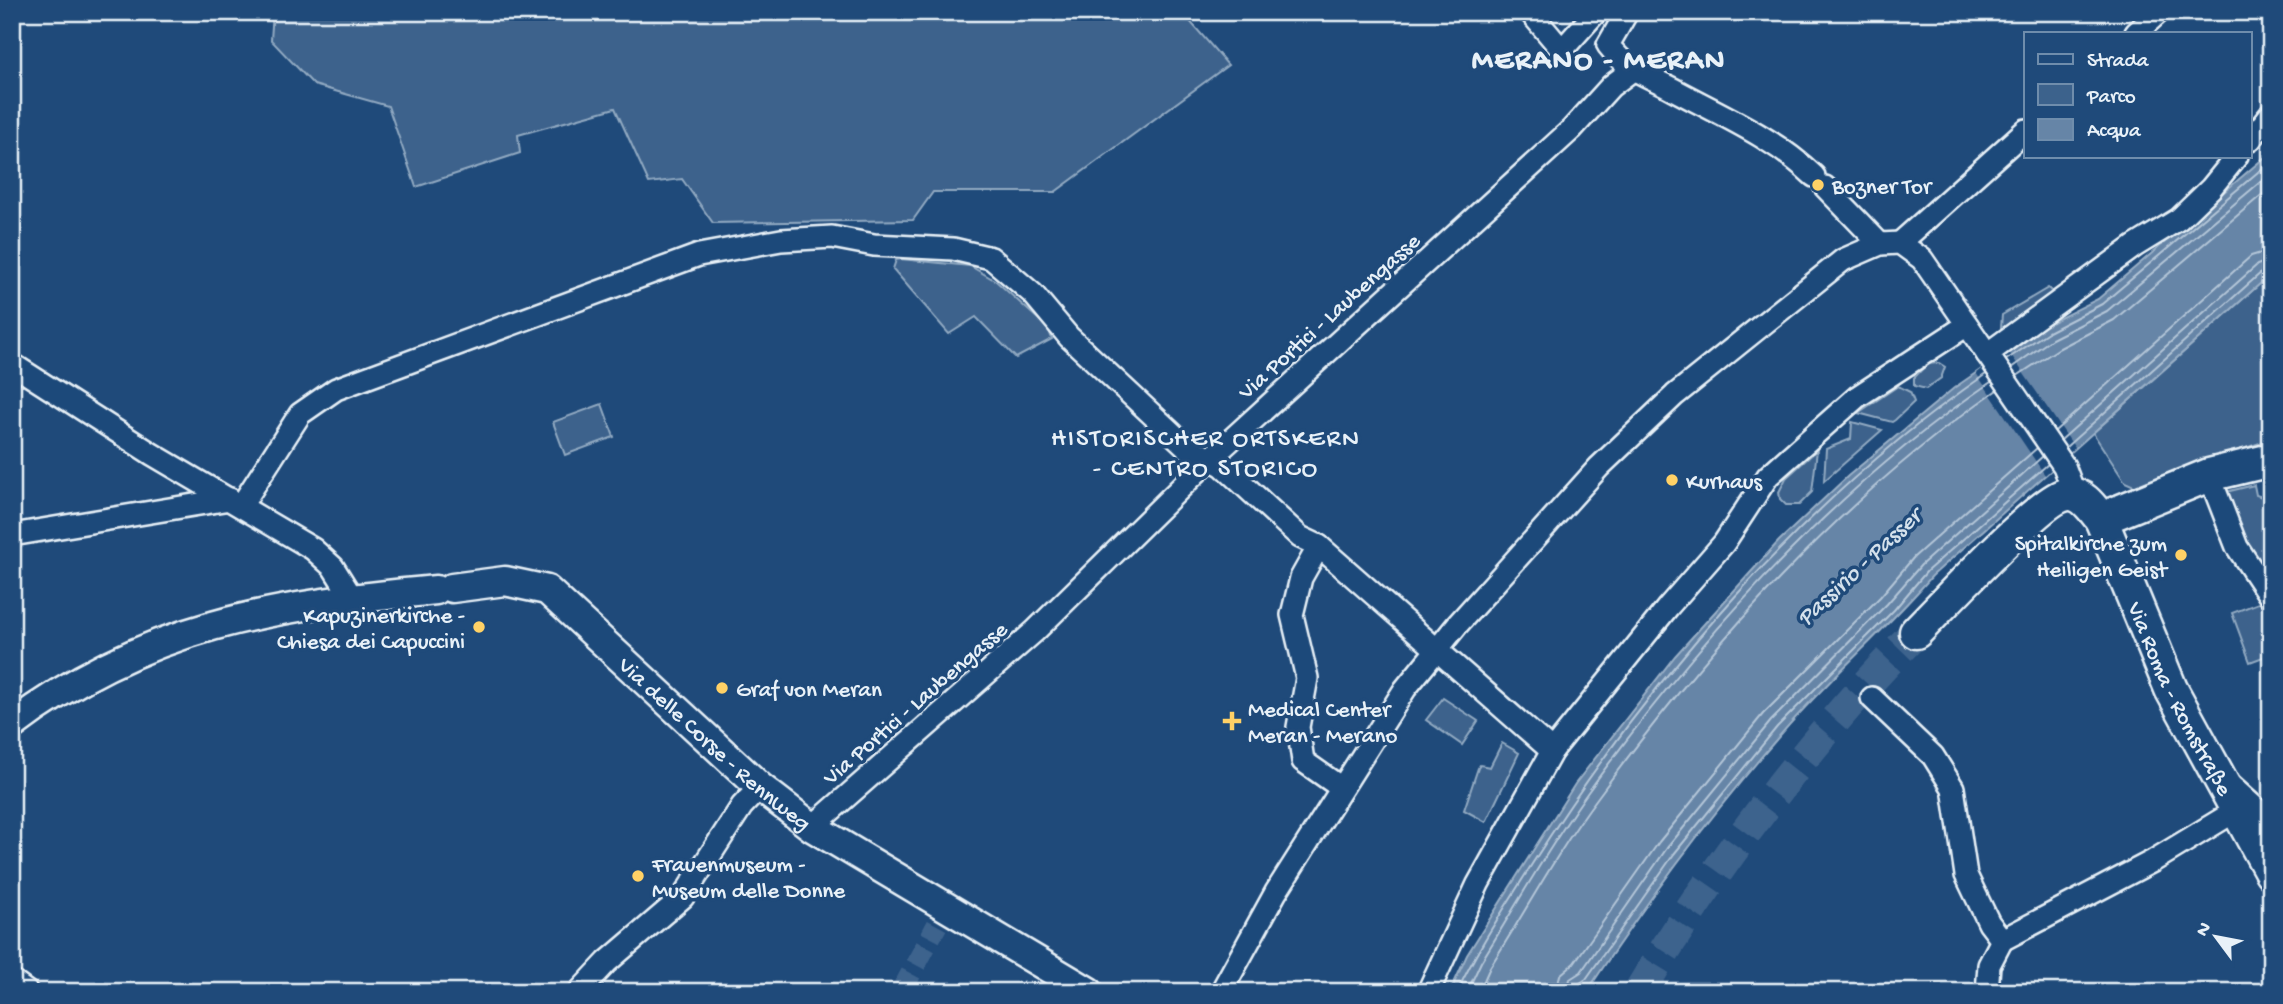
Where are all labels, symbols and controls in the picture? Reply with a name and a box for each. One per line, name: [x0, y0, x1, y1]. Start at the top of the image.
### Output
legend: [2024, 32, 2252, 158]
district label: MERANO - MERAN: [1472, 45, 1726, 80]
text: Strada: [2087, 50, 2150, 75]
text: Parco: [2086, 86, 2136, 111]
text: Acqua: [2087, 120, 2142, 145]
place label: Bozner Tor: [1831, 175, 1933, 202]
marker: Bozner Tor: [1810, 177, 1826, 193]
street label: Via Portici - Laubengasse: [1233, 228, 1428, 407]
district label: HISTORISCHER ORTSKERN - CENTRO STORICO: [1051, 425, 1361, 486]
place label: Kurhaus: [1686, 470, 1763, 497]
marker: Kurhaus: [1664, 472, 1680, 488]
water label: Passirio - Passer: [1792, 500, 1932, 634]
place label: Spitalkirche zum Heiligen Geist: [2015, 532, 2169, 585]
marker: Spitalkirche zum Heiligen Geist: [2173, 547, 2189, 563]
street label: Via Roma - Romstraße: [2119, 598, 2237, 802]
place label: Kapuzinerkirche - Chiesa dei Capuccini: [277, 604, 465, 657]
street label: Via Portici - Laubengasse: [818, 616, 1015, 793]
marker: Kapuzinerkirche - Chiesa dei Capuccini: [471, 619, 487, 635]
street label: Via delle Corse - Rennweg: [611, 652, 815, 838]
place label: Graf von Meran: [736, 678, 882, 705]
marker: Graf von Meran: [714, 680, 730, 696]
place label: Medical Center Meran - Merano: [1248, 698, 1397, 751]
marker: Medical Center Meran - Merano: [1222, 711, 1242, 731]
place label: Frauenmuseum - Museum delle Donne: [651, 853, 846, 906]
marker: Frauenmuseum - Museum delle Donne: [630, 868, 646, 884]
north arrow: [2182, 902, 2252, 972]
text: N: [2192, 918, 2218, 941]

